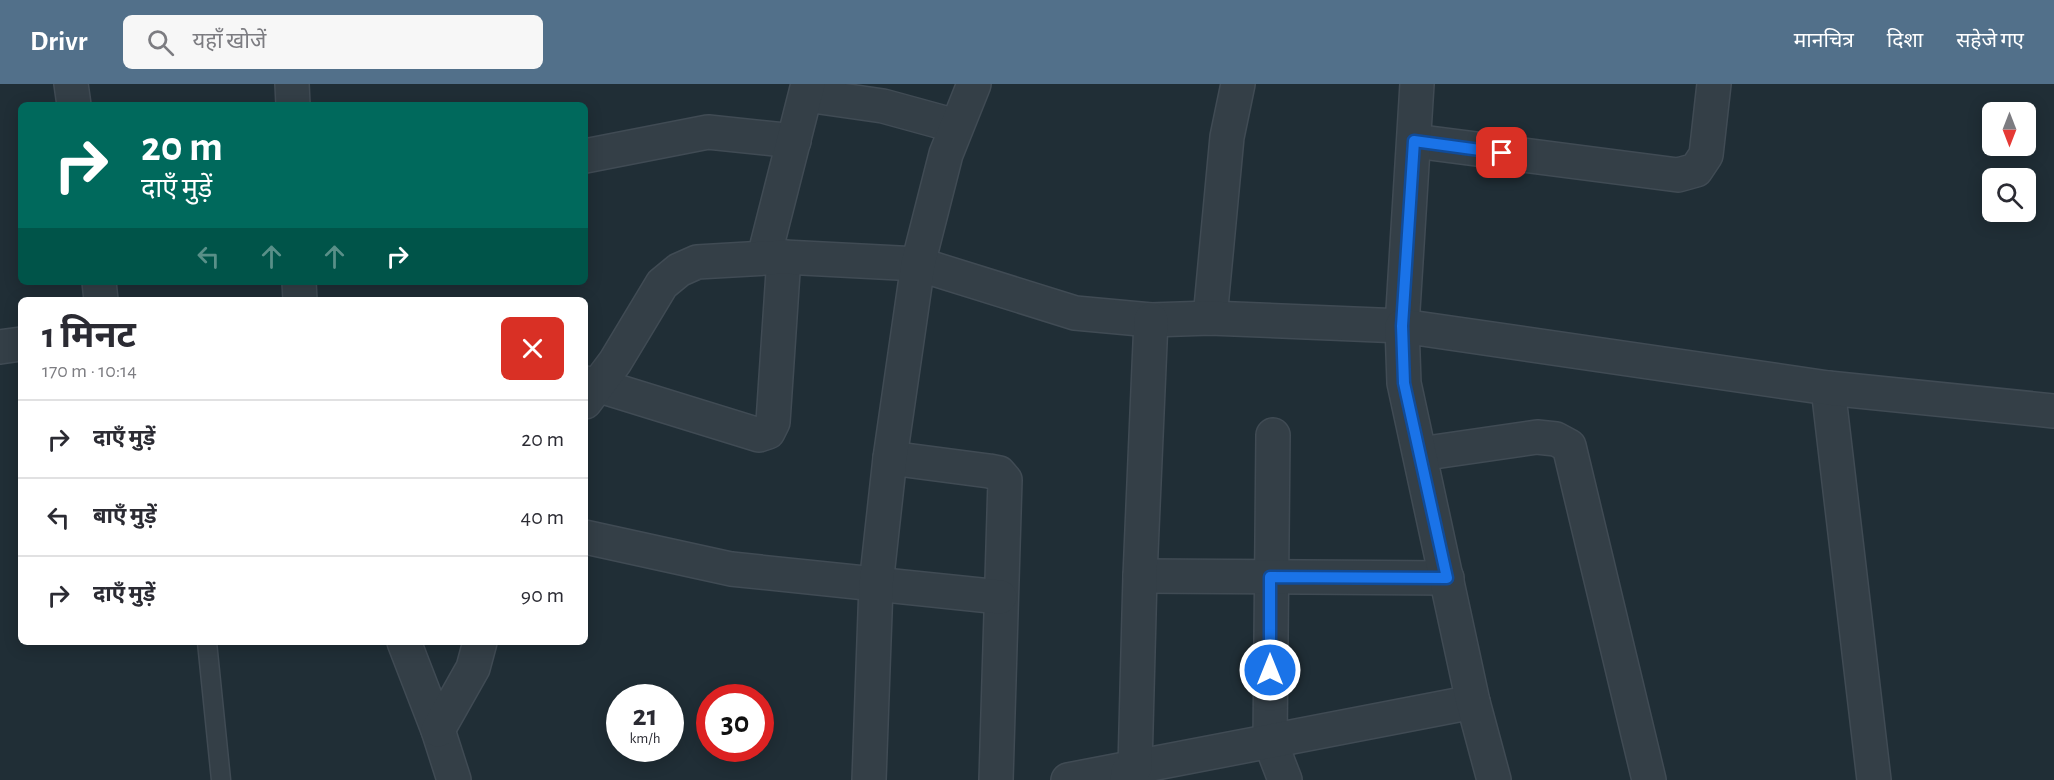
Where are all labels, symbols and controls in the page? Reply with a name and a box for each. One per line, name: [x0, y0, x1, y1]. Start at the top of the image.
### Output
search box: [123, 15, 543, 69]
icon: search: [144, 26, 177, 59]
text: Drivr: [30, 28, 87, 56]
text: यहाँ खोजें: [192, 30, 266, 52]
text: मानचित्र: [1794, 30, 1854, 51]
text: दिशा: [1887, 30, 1923, 51]
text: सहेजे गए: [1956, 30, 2024, 51]
north arrow: [1982, 102, 2036, 156]
map controls: [1982, 102, 2036, 222]
icon: right: [42, 126, 120, 204]
text: 20 m: [141, 126, 223, 168]
pin: [1476, 127, 1527, 178]
icon: arrive: [1485, 136, 1518, 169]
button: search: [1982, 168, 2036, 222]
text: दाएँ मुड़ें: [141, 175, 212, 202]
icon: left: [192, 240, 225, 273]
icon: ahead: [255, 240, 288, 273]
icon: ahead: [318, 240, 351, 273]
icon: right: [381, 240, 414, 273]
button: close: [501, 317, 564, 380]
text: 1 मिनट: [42, 318, 136, 354]
text: 170 m · 10:14: [42, 361, 137, 381]
icon: right: [42, 423, 75, 456]
text: दाएँ मुड़ें: [93, 427, 155, 449]
text: 20 m: [521, 428, 564, 450]
icon: left: [42, 501, 75, 534]
text: बाएँ मुड़ें: [93, 505, 157, 527]
text: 40 m: [521, 506, 564, 528]
icon: right: [42, 579, 75, 612]
text: दाएँ मुड़ें: [93, 583, 155, 605]
text: 90 m: [521, 584, 564, 606]
position arrow: [1238, 638, 1302, 702]
speed limit sign: 30: [696, 684, 774, 762]
text: 21: [633, 701, 657, 731]
text: km/h: [630, 731, 660, 746]

